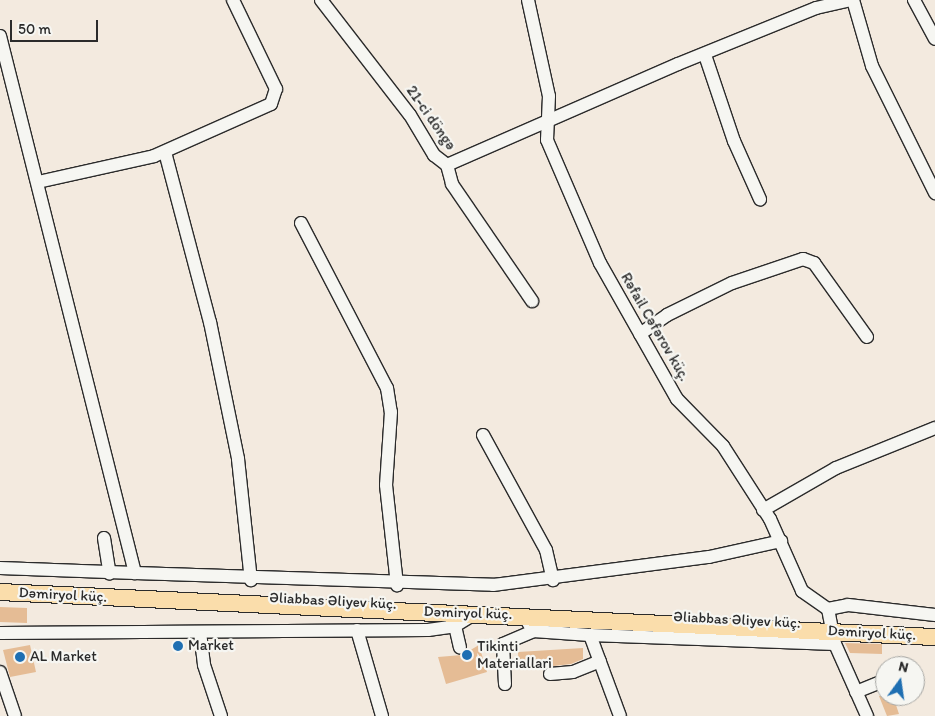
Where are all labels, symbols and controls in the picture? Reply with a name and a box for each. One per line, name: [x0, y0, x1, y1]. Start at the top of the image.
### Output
scale bar: [12, 10, 100, 42]
text: 50 m: [18, 20, 51, 38]
street label: 21-ci döngə: [402, 82, 460, 154]
street label: Rəfail Cəfərov küç.: [617, 270, 693, 384]
street label: Dəmiryol küç.: [18, 584, 108, 606]
street label: Əliabbas Əliyev küç.: [269, 589, 397, 613]
street label: Dəmiryol küç.: [423, 602, 513, 624]
street label: Əliabbas Əliyev küç.: [673, 608, 801, 632]
street label: Dəmiryol küç.: [827, 622, 917, 644]
place label: Market: [188, 637, 234, 655]
place label: Tikinti Materiallari: [477, 637, 552, 672]
marker: Market: [172, 640, 184, 652]
place label: AL Market: [30, 648, 97, 666]
marker: Tikinti Materiallari: [461, 649, 473, 661]
marker: AL Market: [14, 651, 26, 663]
north arrow: [875, 656, 925, 706]
text: N: [897, 658, 910, 676]

